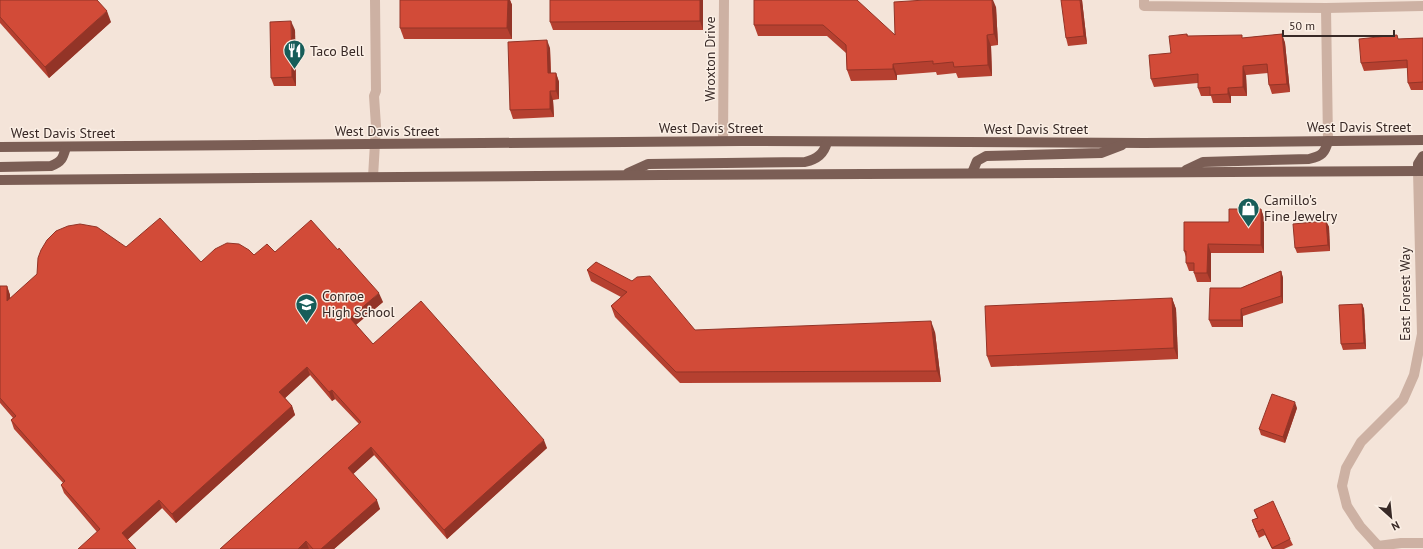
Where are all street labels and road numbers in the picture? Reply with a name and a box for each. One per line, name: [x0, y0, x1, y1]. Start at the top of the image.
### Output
street label: Wroxton Drive: [701, 16, 719, 102]
street label: West Davis Street: [1307, 118, 1411, 136]
street label: West Davis Street: [659, 119, 763, 137]
street label: West Davis Street: [984, 120, 1088, 138]
street label: West Davis Street: [335, 122, 439, 140]
street label: West Davis Street: [11, 124, 115, 142]
street label: East Forest Way: [1396, 247, 1414, 341]

